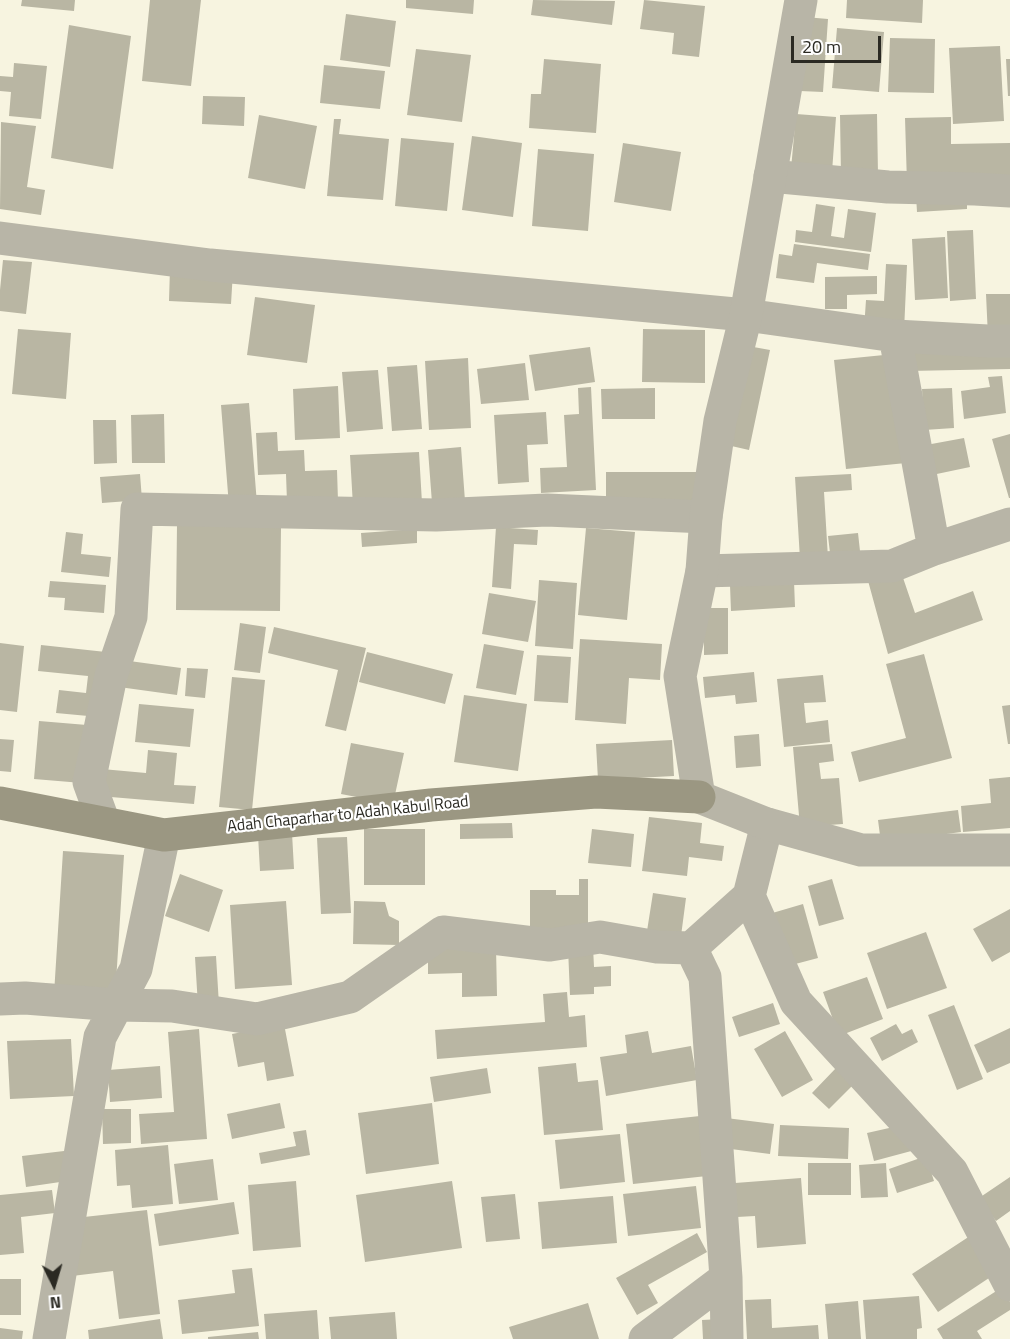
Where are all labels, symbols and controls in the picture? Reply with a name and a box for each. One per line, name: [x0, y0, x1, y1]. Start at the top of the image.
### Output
scale bar: [794, 24, 884, 62]
text: 20 m: [802, 33, 841, 60]
street label: Adah Chaparhar to Adah Kabul Road: [226, 793, 470, 837]
north arrow: [24, 1255, 84, 1315]
text: N: [49, 1290, 62, 1315]

